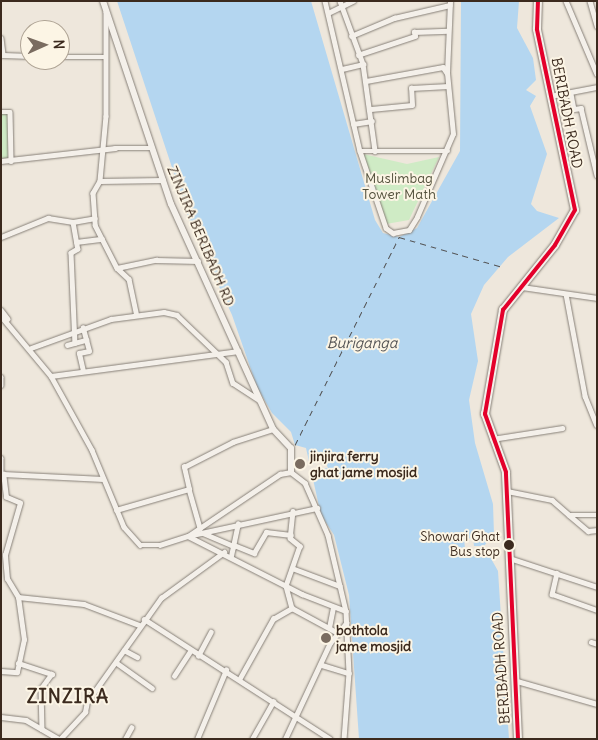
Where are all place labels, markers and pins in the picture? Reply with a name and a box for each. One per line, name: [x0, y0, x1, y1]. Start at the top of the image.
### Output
place label: jinjira ferry ghat jame mosjid: [310, 448, 417, 481]
marker: jinjira ferry ghat jame mosjid: [294, 458, 306, 470]
place label: Showari Ghat Bus stop: [420, 530, 500, 561]
marker: Showari Ghat Bus stop: [504, 540, 514, 550]
place label: bothtola jame mosjid: [336, 622, 411, 654]
marker: bothtola jame mosjid: [320, 632, 332, 644]

